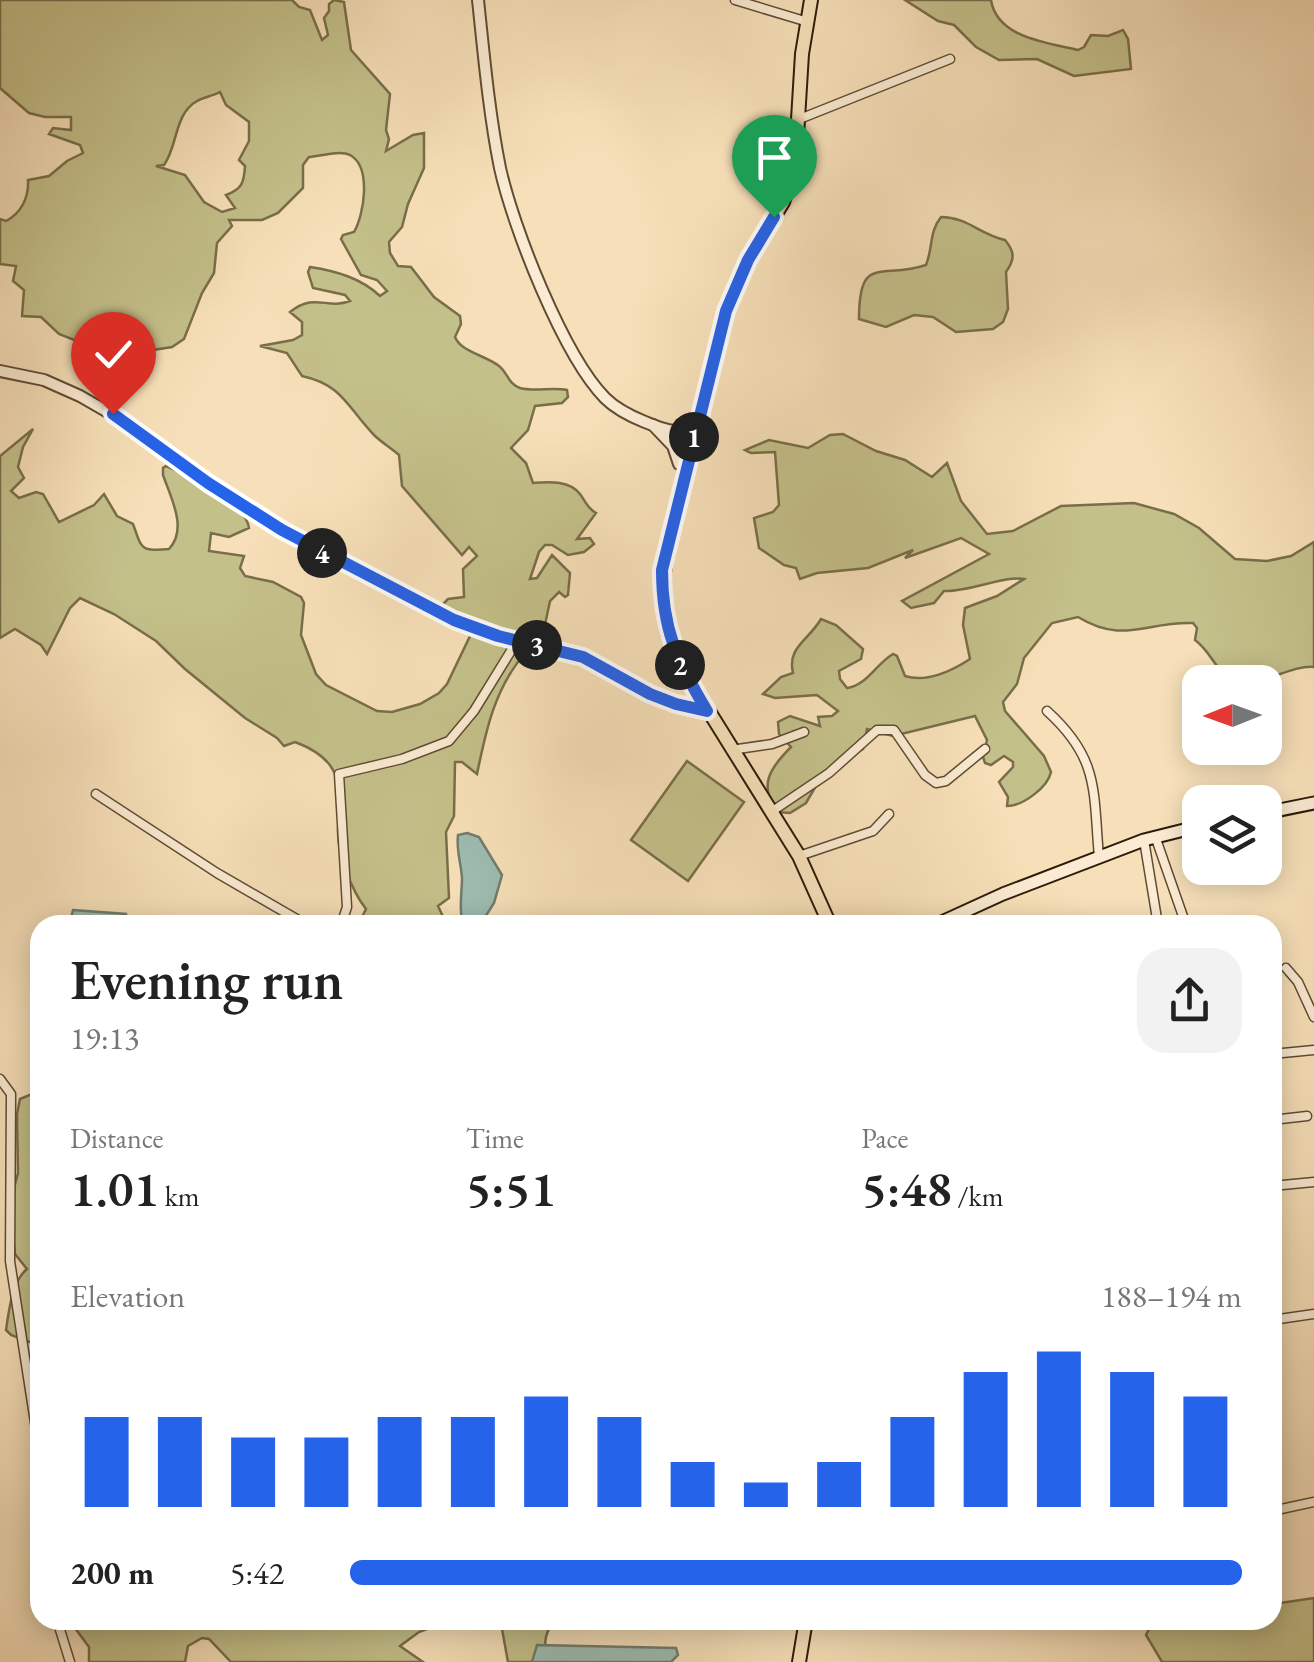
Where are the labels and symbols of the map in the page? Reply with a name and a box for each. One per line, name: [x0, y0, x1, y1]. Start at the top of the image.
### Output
pin: [732, 115, 817, 218]
pin: [71, 312, 156, 415]
pin: 1: [669, 412, 719, 462]
pin: 4: [297, 528, 347, 578]
pin: 3: [512, 620, 562, 670]
pin: 2: [655, 640, 705, 690]
north arrow: [1182, 665, 1282, 765]

